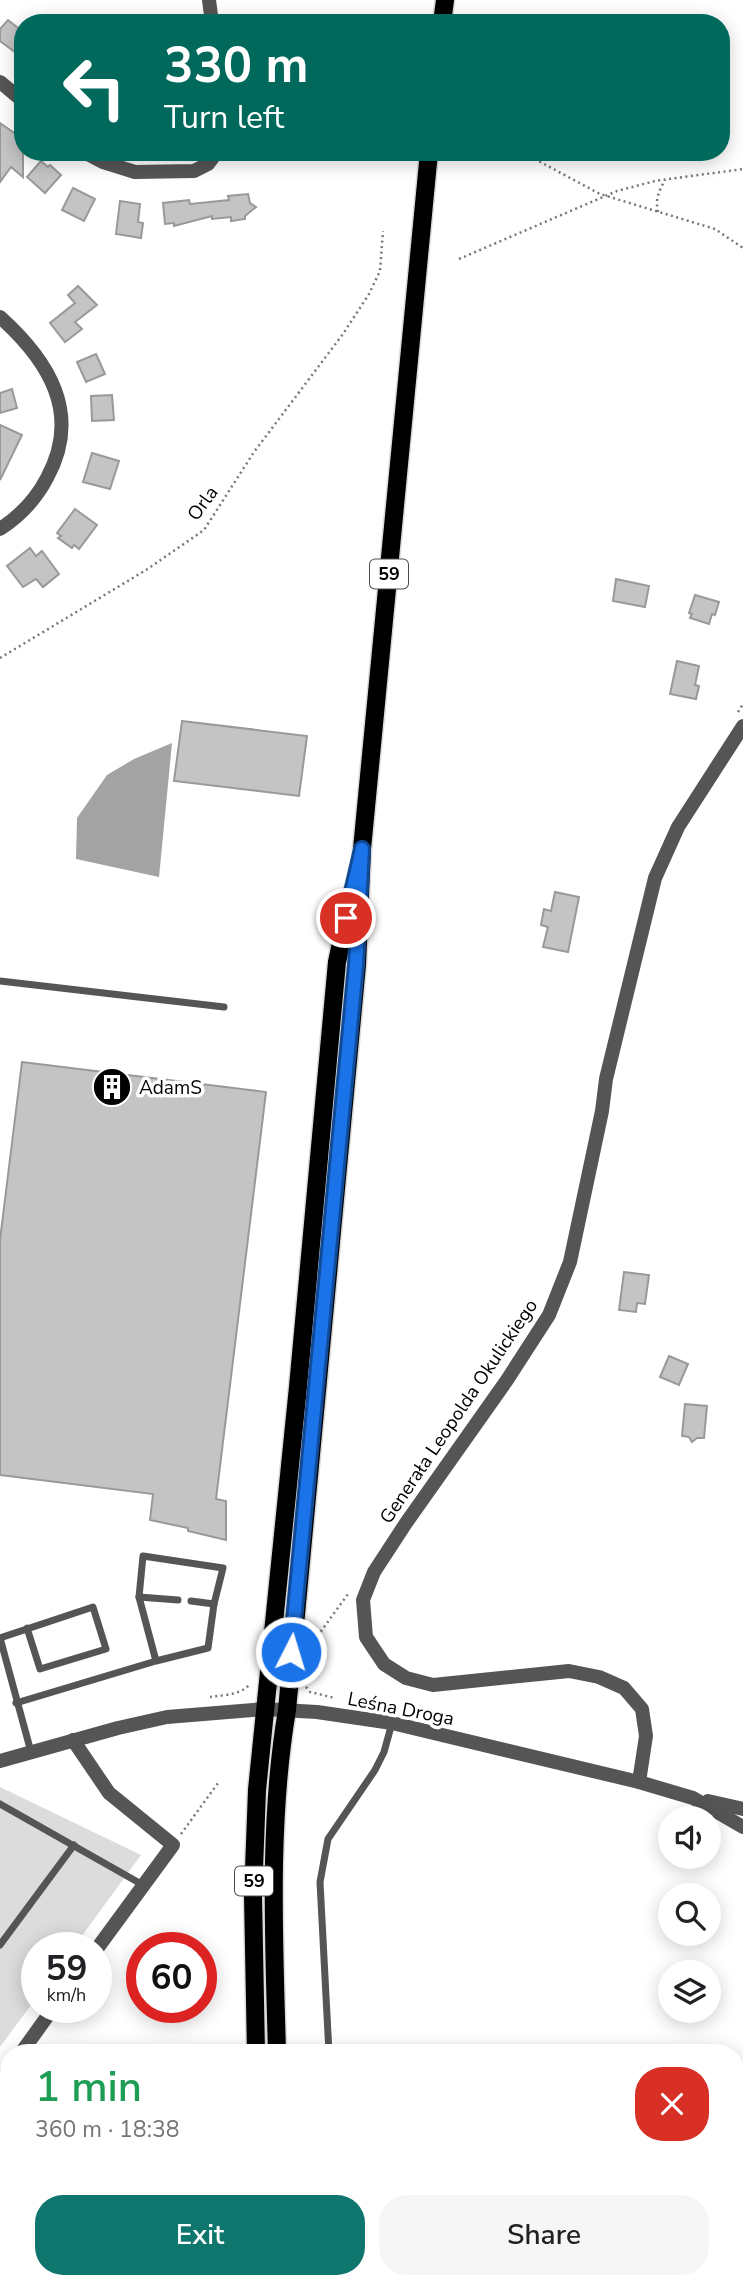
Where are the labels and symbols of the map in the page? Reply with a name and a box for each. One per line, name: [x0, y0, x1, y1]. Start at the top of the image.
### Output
street label: Orla: [181, 481, 224, 526]
road number: 59: [370, 560, 408, 588]
pin: [316, 888, 376, 948]
building icon: AdamS: [91, 1066, 133, 1108]
place label: AdamS: [139, 1075, 202, 1101]
street label: Generała Leopolda Okulickiego: [374, 1294, 544, 1529]
position arrow: [254, 1615, 328, 1689]
street label: Leśna Droga: [345, 1686, 456, 1732]
road number: 59: [235, 1867, 273, 1896]
speed limit sign: 60: [126, 1932, 217, 2023]

